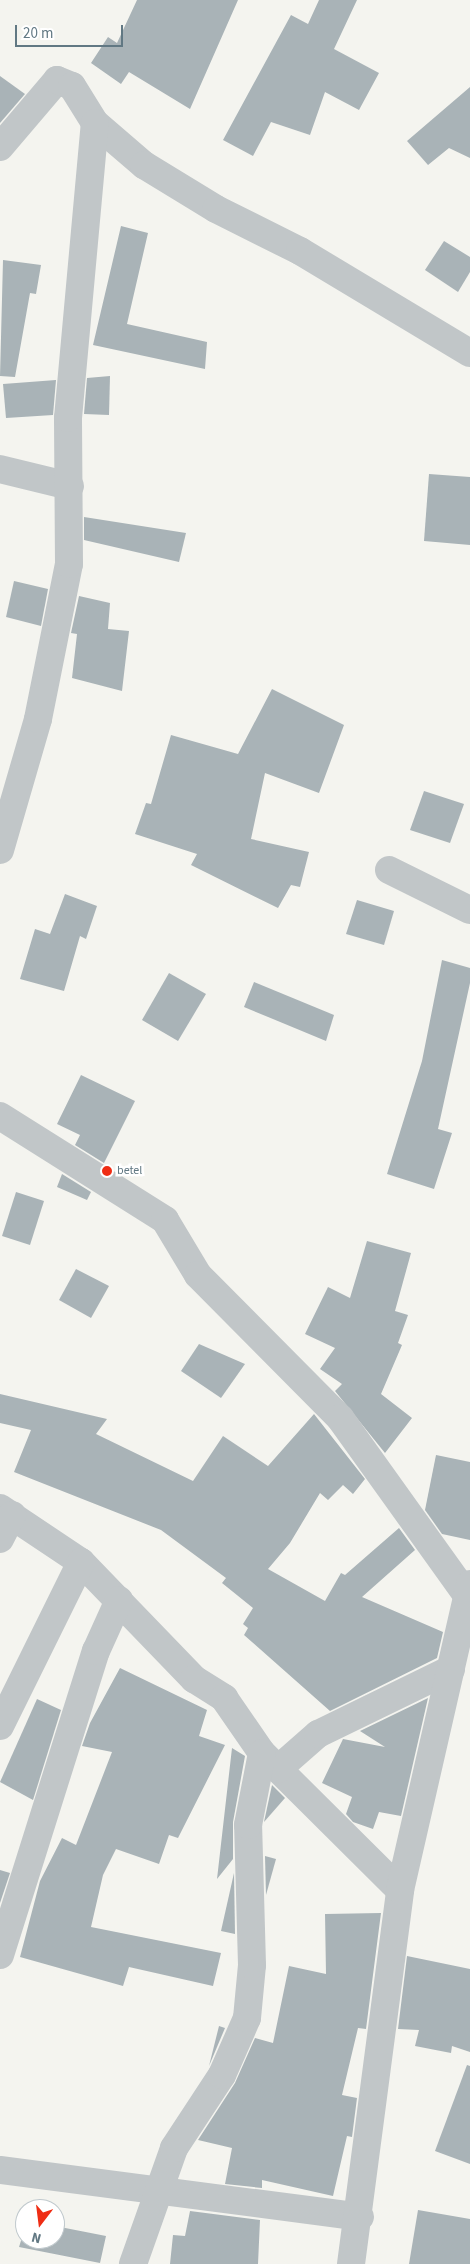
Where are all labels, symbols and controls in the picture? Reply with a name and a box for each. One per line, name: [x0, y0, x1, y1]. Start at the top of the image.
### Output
scale bar: [18, 15, 125, 47]
text: 20 m: [23, 23, 53, 44]
place label: betel: [117, 1164, 142, 1178]
marker: betel: [101, 1165, 113, 1177]
north arrow: [15, 2199, 65, 2249]
text: N: [29, 2227, 43, 2248]

